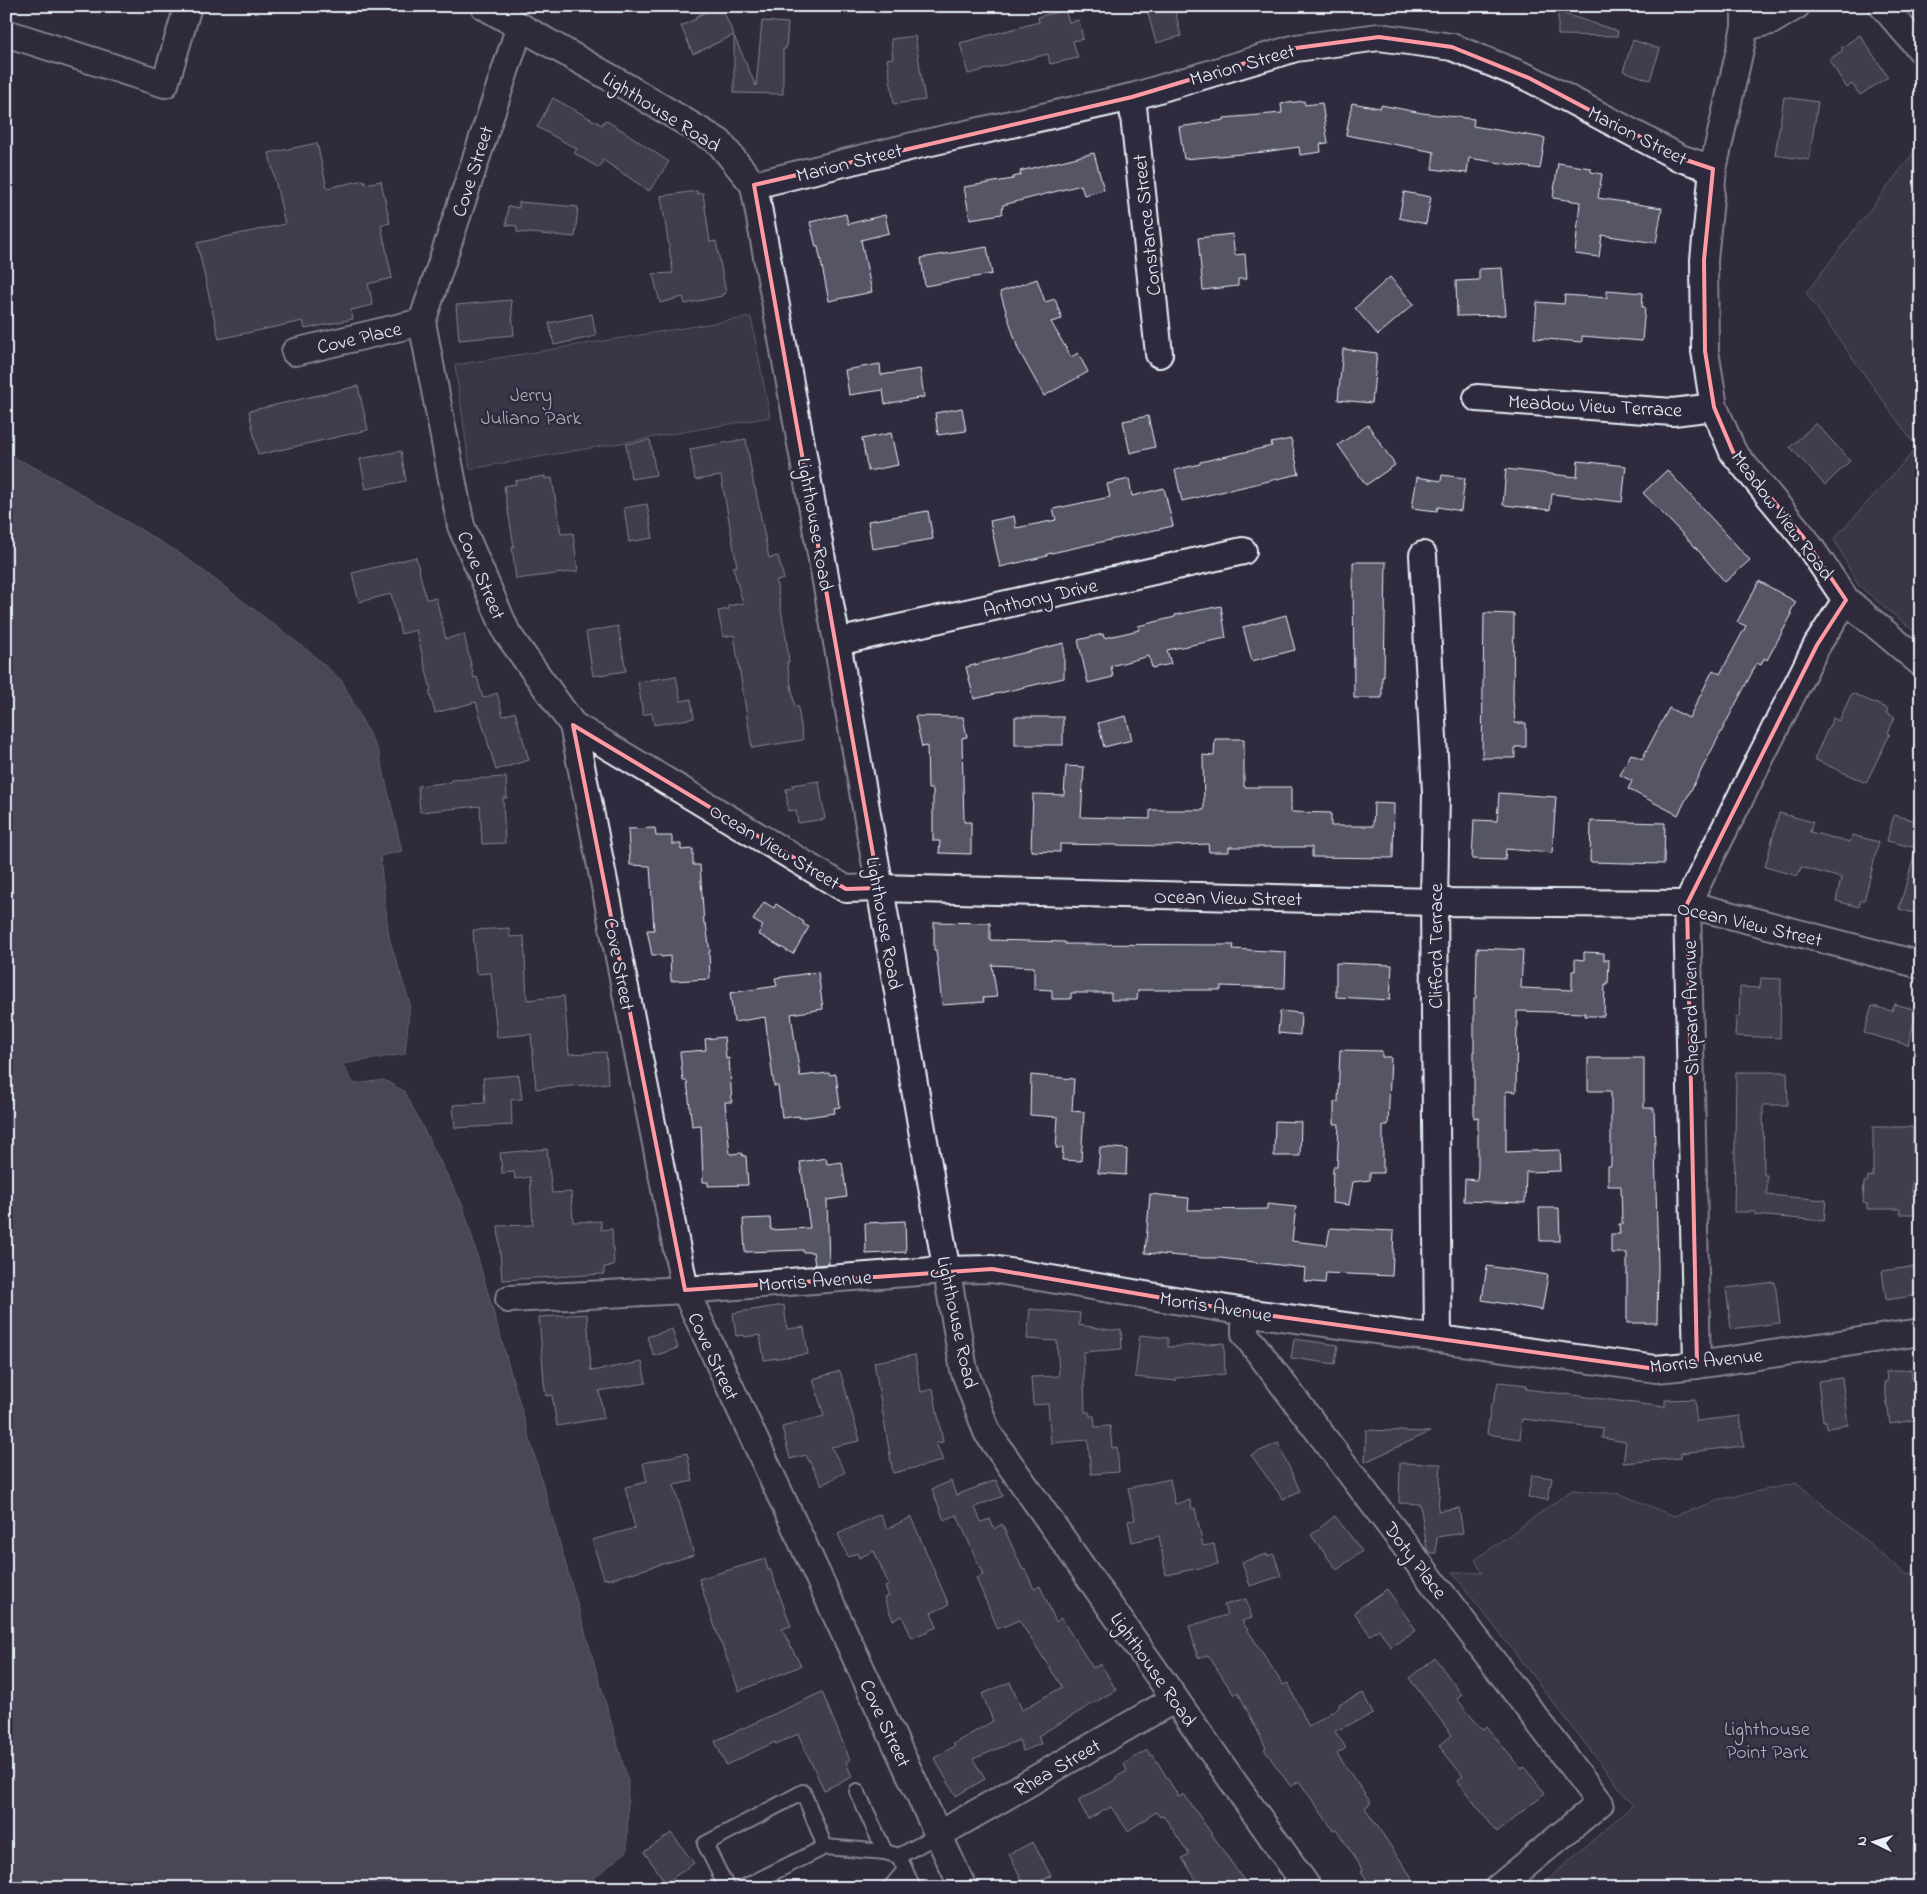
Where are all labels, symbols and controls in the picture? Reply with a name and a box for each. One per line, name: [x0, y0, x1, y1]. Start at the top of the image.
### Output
street label: Marion Street: [1187, 37, 1299, 95]
street label: Lighthouse Road: [595, 65, 725, 162]
street label: Marion Street: [1582, 100, 1692, 175]
street label: Cove Street: [446, 122, 503, 221]
street label: Marion Street: [794, 137, 906, 192]
street label: Constance Street: [1127, 152, 1170, 297]
street label: Cove Place: [314, 316, 405, 363]
park label: Jerry Juliano Park: [481, 382, 581, 434]
street label: Meadow View Terrace: [1507, 388, 1683, 427]
street label: Meadow View Road: [1722, 445, 1840, 588]
street label: Lighthouse Road: [787, 456, 839, 593]
street label: Cove Street: [448, 527, 512, 625]
street label: Anthony Drive: [981, 572, 1101, 627]
street label: Ocean View Street: [703, 798, 845, 899]
street label: Lighthouse Road: [856, 855, 908, 992]
street label: Clifford Terrace: [1423, 883, 1452, 1009]
street label: Ocean View Street: [1154, 884, 1303, 915]
street label: Ocean View Street: [1674, 895, 1825, 956]
street label: Cove Street: [594, 916, 641, 1014]
street label: Shepard Avenue: [1677, 940, 1708, 1076]
street label: Lighthouse Road: [926, 1254, 984, 1391]
street label: Morris Avenue: [758, 1264, 873, 1301]
street label: Morris Avenue: [1157, 1285, 1274, 1332]
street label: Cove Street: [679, 1308, 745, 1406]
street label: Morris Avenue: [1648, 1342, 1764, 1383]
street label: Doty Place: [1375, 1516, 1453, 1606]
street label: Lighthouse Road: [1101, 1607, 1202, 1734]
street label: Cove Street: [851, 1675, 917, 1773]
park label: Lighthouse Point Park: [1724, 1716, 1810, 1768]
street label: Rhea Street: [1010, 1733, 1107, 1806]
north arrow: [1850, 1816, 1900, 1866]
text: N: [1852, 1835, 1873, 1847]

